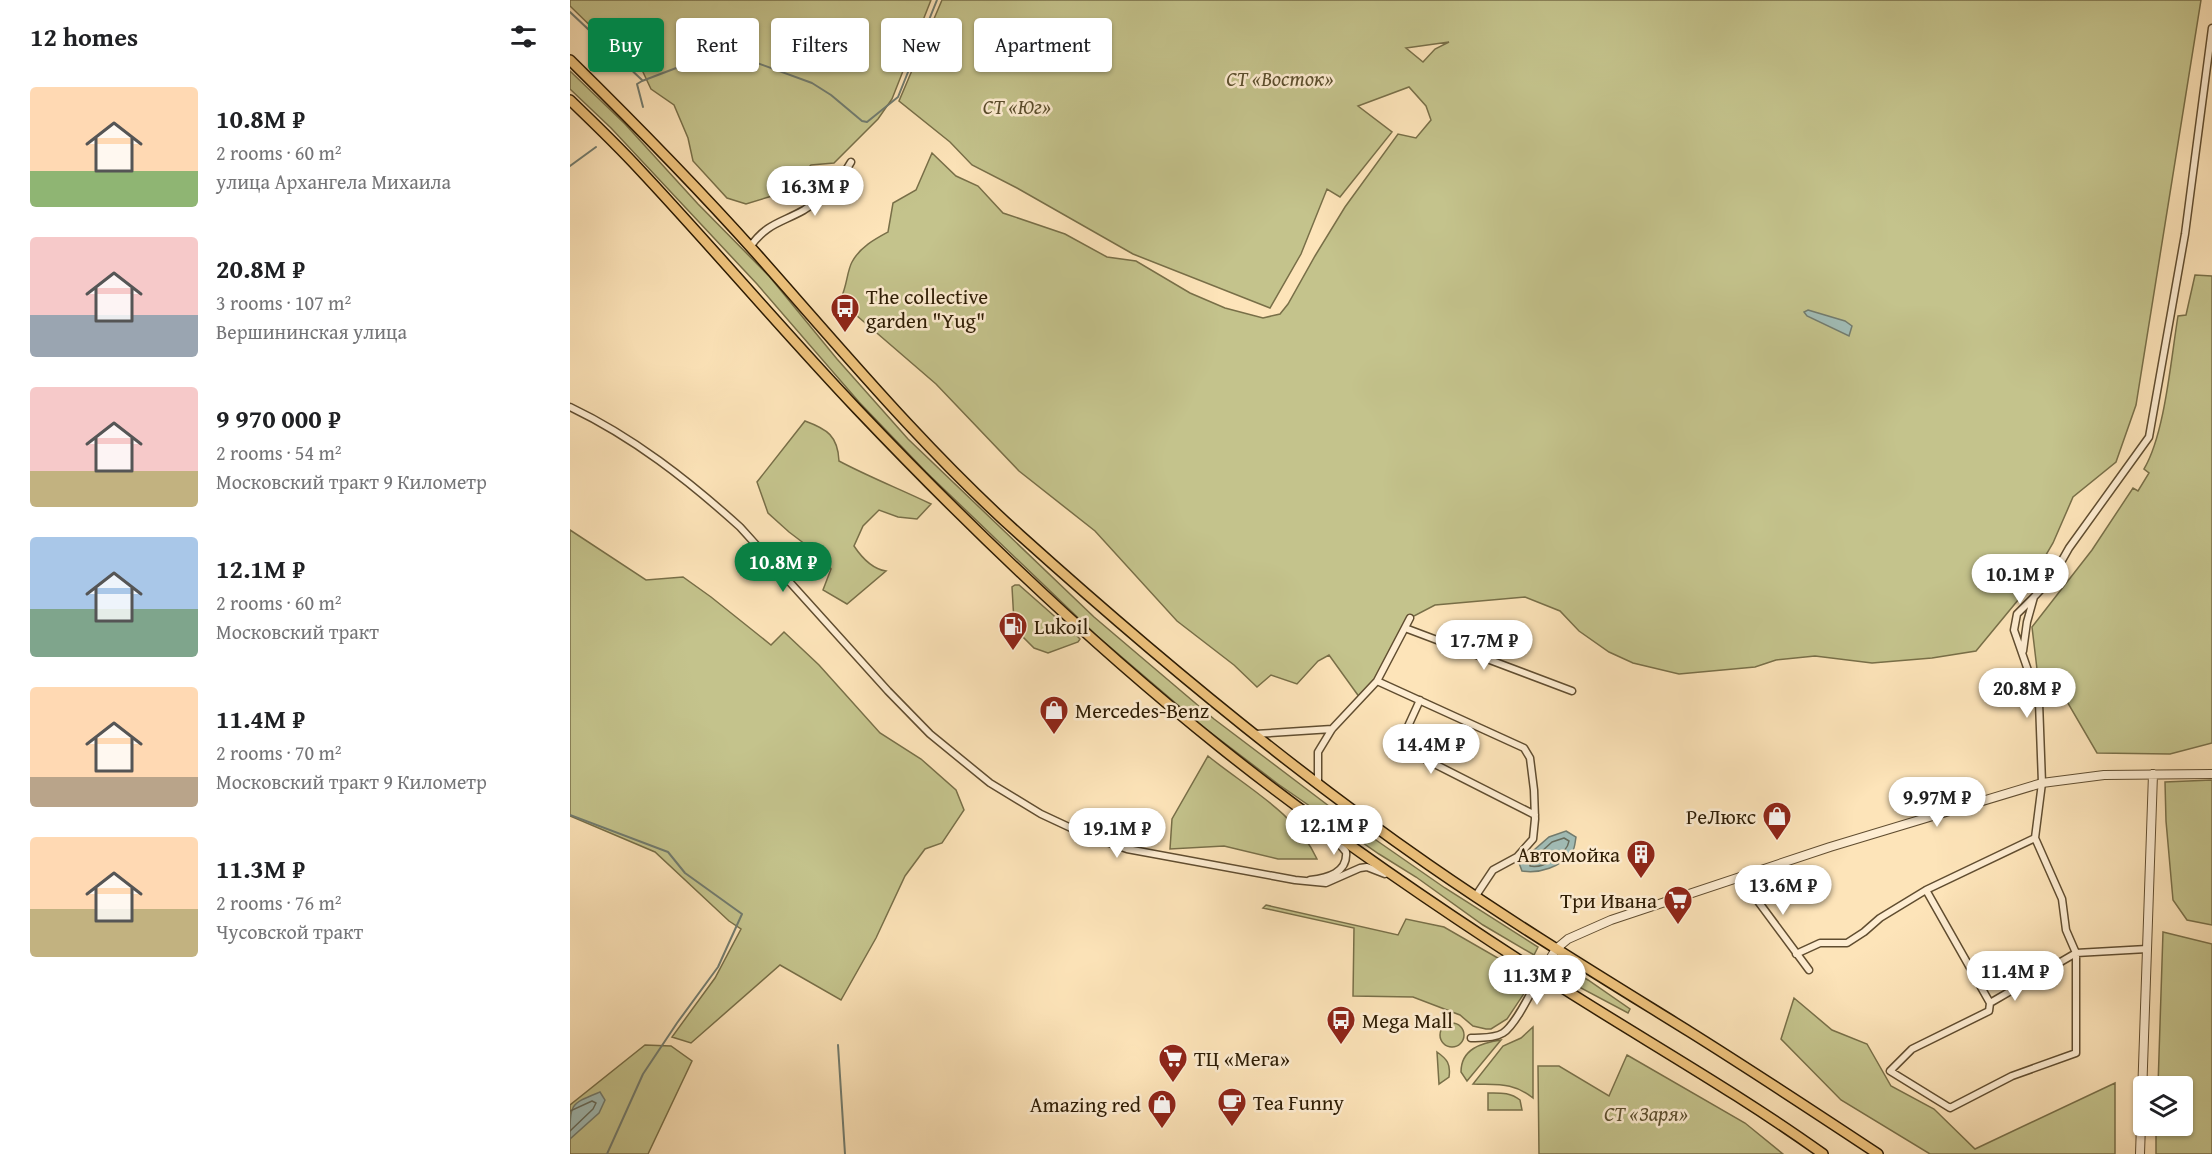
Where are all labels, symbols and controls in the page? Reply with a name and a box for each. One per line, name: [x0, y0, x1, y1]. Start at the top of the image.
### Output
text: 12 homes: [30, 17, 138, 56]
chip: Buy: [588, 18, 664, 72]
chip: Rent: [676, 18, 759, 72]
chip: Filters: [771, 18, 869, 72]
chip: New: [881, 18, 962, 72]
chip: Apartment: [974, 18, 1112, 72]
icon: filters: [507, 20, 540, 53]
park label: СТ «Восток»: [1226, 63, 1334, 94]
park label: СТ «Юг»: [983, 91, 1051, 122]
text: 10.8M ₽: [216, 99, 305, 138]
icon: home: [78, 111, 150, 183]
text: 2 rooms · 60 m²: [216, 138, 342, 167]
pin: 16.3M ₽: [760, 166, 870, 217]
text: улица Архангела Михаила: [216, 167, 451, 196]
text: 16.3M ₽: [781, 171, 849, 200]
text: 20.8M ₽: [216, 249, 305, 288]
icon: home: [78, 261, 150, 333]
place label: The collective garden "Yug": [866, 281, 988, 336]
text: 3 rooms · 107 m²: [216, 288, 351, 317]
bus stop icon: The collective garden "Yug": [829, 292, 861, 334]
text: Вершининская улица: [216, 317, 407, 346]
text: 9 970 000 ₽: [216, 399, 341, 438]
icon: home: [78, 411, 150, 483]
text: 2 rooms · 54 m²: [216, 438, 342, 467]
text: Московский тракт 9 Километр: [216, 467, 487, 496]
pin: 10.8M ₽: [728, 542, 838, 593]
text: 10.8M ₽: [749, 547, 817, 576]
text: 12.1M ₽: [216, 549, 305, 588]
pin: 10.1M ₽: [1965, 554, 2075, 605]
text: 10.1M ₽: [1986, 559, 2054, 588]
icon: home: [78, 561, 150, 633]
text: 2 rooms · 60 m²: [216, 588, 342, 617]
fuel station icon: Lukoil: [997, 610, 1029, 652]
place label: Lukoil: [1034, 611, 1088, 642]
text: Московский тракт: [216, 617, 379, 646]
pin: 17.7M ₽: [1429, 620, 1539, 671]
text: 17.7M ₽: [1450, 625, 1518, 654]
pin: 20.8M ₽: [1972, 668, 2082, 719]
text: 20.8M ₽: [1993, 673, 2061, 702]
shop icon: Mercedes-Benz: [1038, 694, 1070, 736]
place label: Mercedes-Benz: [1075, 695, 1209, 726]
text: 11.4M ₽: [216, 699, 305, 738]
icon: home: [78, 711, 150, 783]
pin: 14.4M ₽: [1376, 724, 1486, 775]
text: 14.4M ₽: [1397, 729, 1465, 758]
text: 2 rooms · 70 m²: [216, 738, 342, 767]
text: Московский тракт 9 Километр: [216, 767, 487, 796]
pin: 9.97M ₽: [1882, 777, 1992, 828]
text: 9.97M ₽: [1903, 782, 1971, 811]
shop icon: РеЛюкс: [1761, 800, 1793, 842]
place label: РеЛюкс: [1686, 801, 1756, 832]
pin: 12.1M ₽: [1279, 805, 1389, 856]
pin: 19.1M ₽: [1062, 808, 1172, 859]
text: 12.1M ₽: [1300, 810, 1368, 839]
text: 19.1M ₽: [1083, 813, 1151, 842]
building icon: Автомойка: [1625, 838, 1657, 880]
place label: Автомойка: [1517, 839, 1620, 870]
text: 11.3M ₽: [216, 849, 305, 888]
icon: home: [78, 861, 150, 933]
pin: 13.6M ₽: [1728, 865, 1838, 916]
text: 13.6M ₽: [1749, 870, 1817, 899]
supermarket icon: Три Ивана: [1662, 884, 1694, 926]
place label: Три Ивана: [1560, 885, 1657, 916]
text: 2 rooms · 76 m²: [216, 888, 342, 917]
text: Чусовской тракт: [216, 917, 363, 946]
pin: 11.4M ₽: [1960, 951, 2070, 1002]
pin: 11.3M ₽: [1482, 955, 1592, 1006]
text: 11.4M ₽: [1981, 956, 2049, 985]
text: 11.3M ₽: [1503, 960, 1571, 989]
bus stop icon: Mega Mall: [1325, 1004, 1357, 1046]
place label: Mega Mall: [1362, 1005, 1453, 1036]
supermarket icon: ТЦ «Мега»: [1157, 1042, 1189, 1084]
place label: ТЦ «Мега»: [1194, 1043, 1290, 1074]
map controls: [2133, 1076, 2193, 1136]
button: layers: [2133, 1076, 2193, 1136]
cafe icon: Tea Funny: [1216, 1086, 1248, 1128]
place label: Tea Funny: [1253, 1087, 1345, 1118]
shop icon: Amazing red: [1146, 1088, 1178, 1130]
place label: Amazing red: [1030, 1089, 1142, 1120]
park label: СТ «Заря»: [1604, 1098, 1688, 1129]

